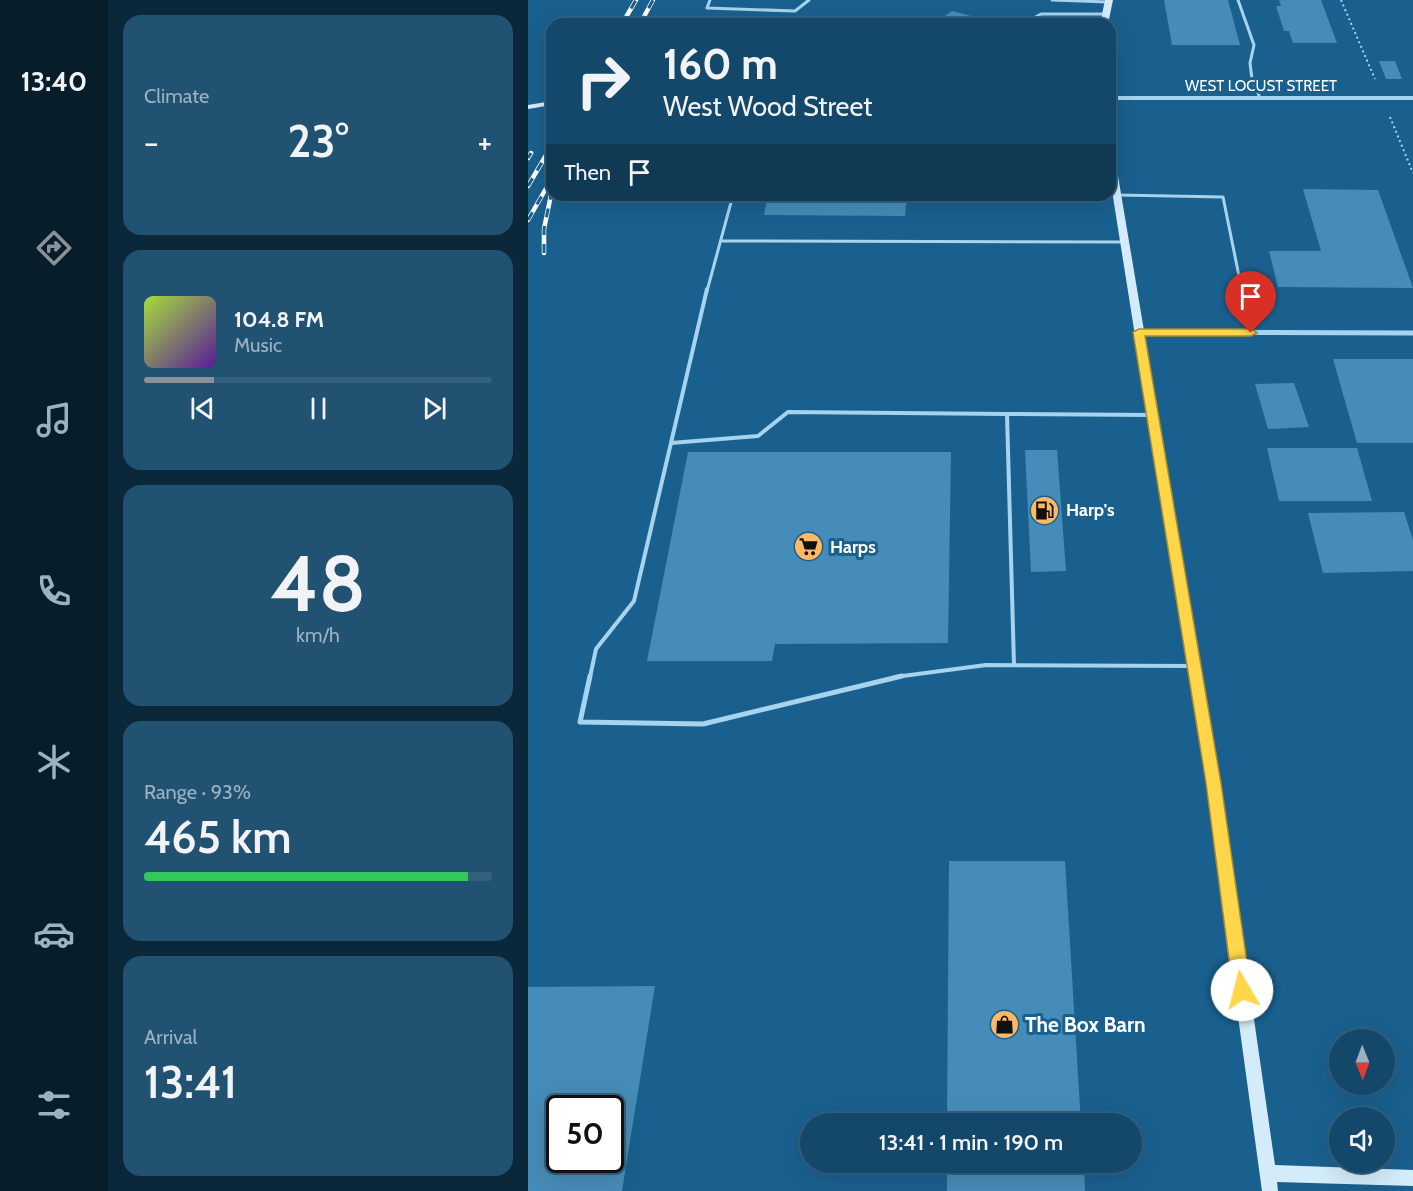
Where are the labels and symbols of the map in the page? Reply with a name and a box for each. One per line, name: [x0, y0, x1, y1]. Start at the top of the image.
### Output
street label: WEST LOCUST STREET: [1185, 77, 1337, 95]
pin: [1225, 271, 1276, 333]
fuel station icon: Harp's: [1029, 494, 1061, 526]
place label: Harp's: [1066, 499, 1115, 521]
supermarket icon: Harps: [793, 531, 825, 563]
place label: Harps: [830, 536, 876, 558]
position arrow: [1210, 958, 1274, 1022]
shop icon: The Box Barn: [988, 1008, 1020, 1040]
place label: The Box Barn: [1025, 1012, 1146, 1037]
north arrow: [1329, 1029, 1395, 1095]
speed limit sign: 50: [546, 1095, 624, 1173]

